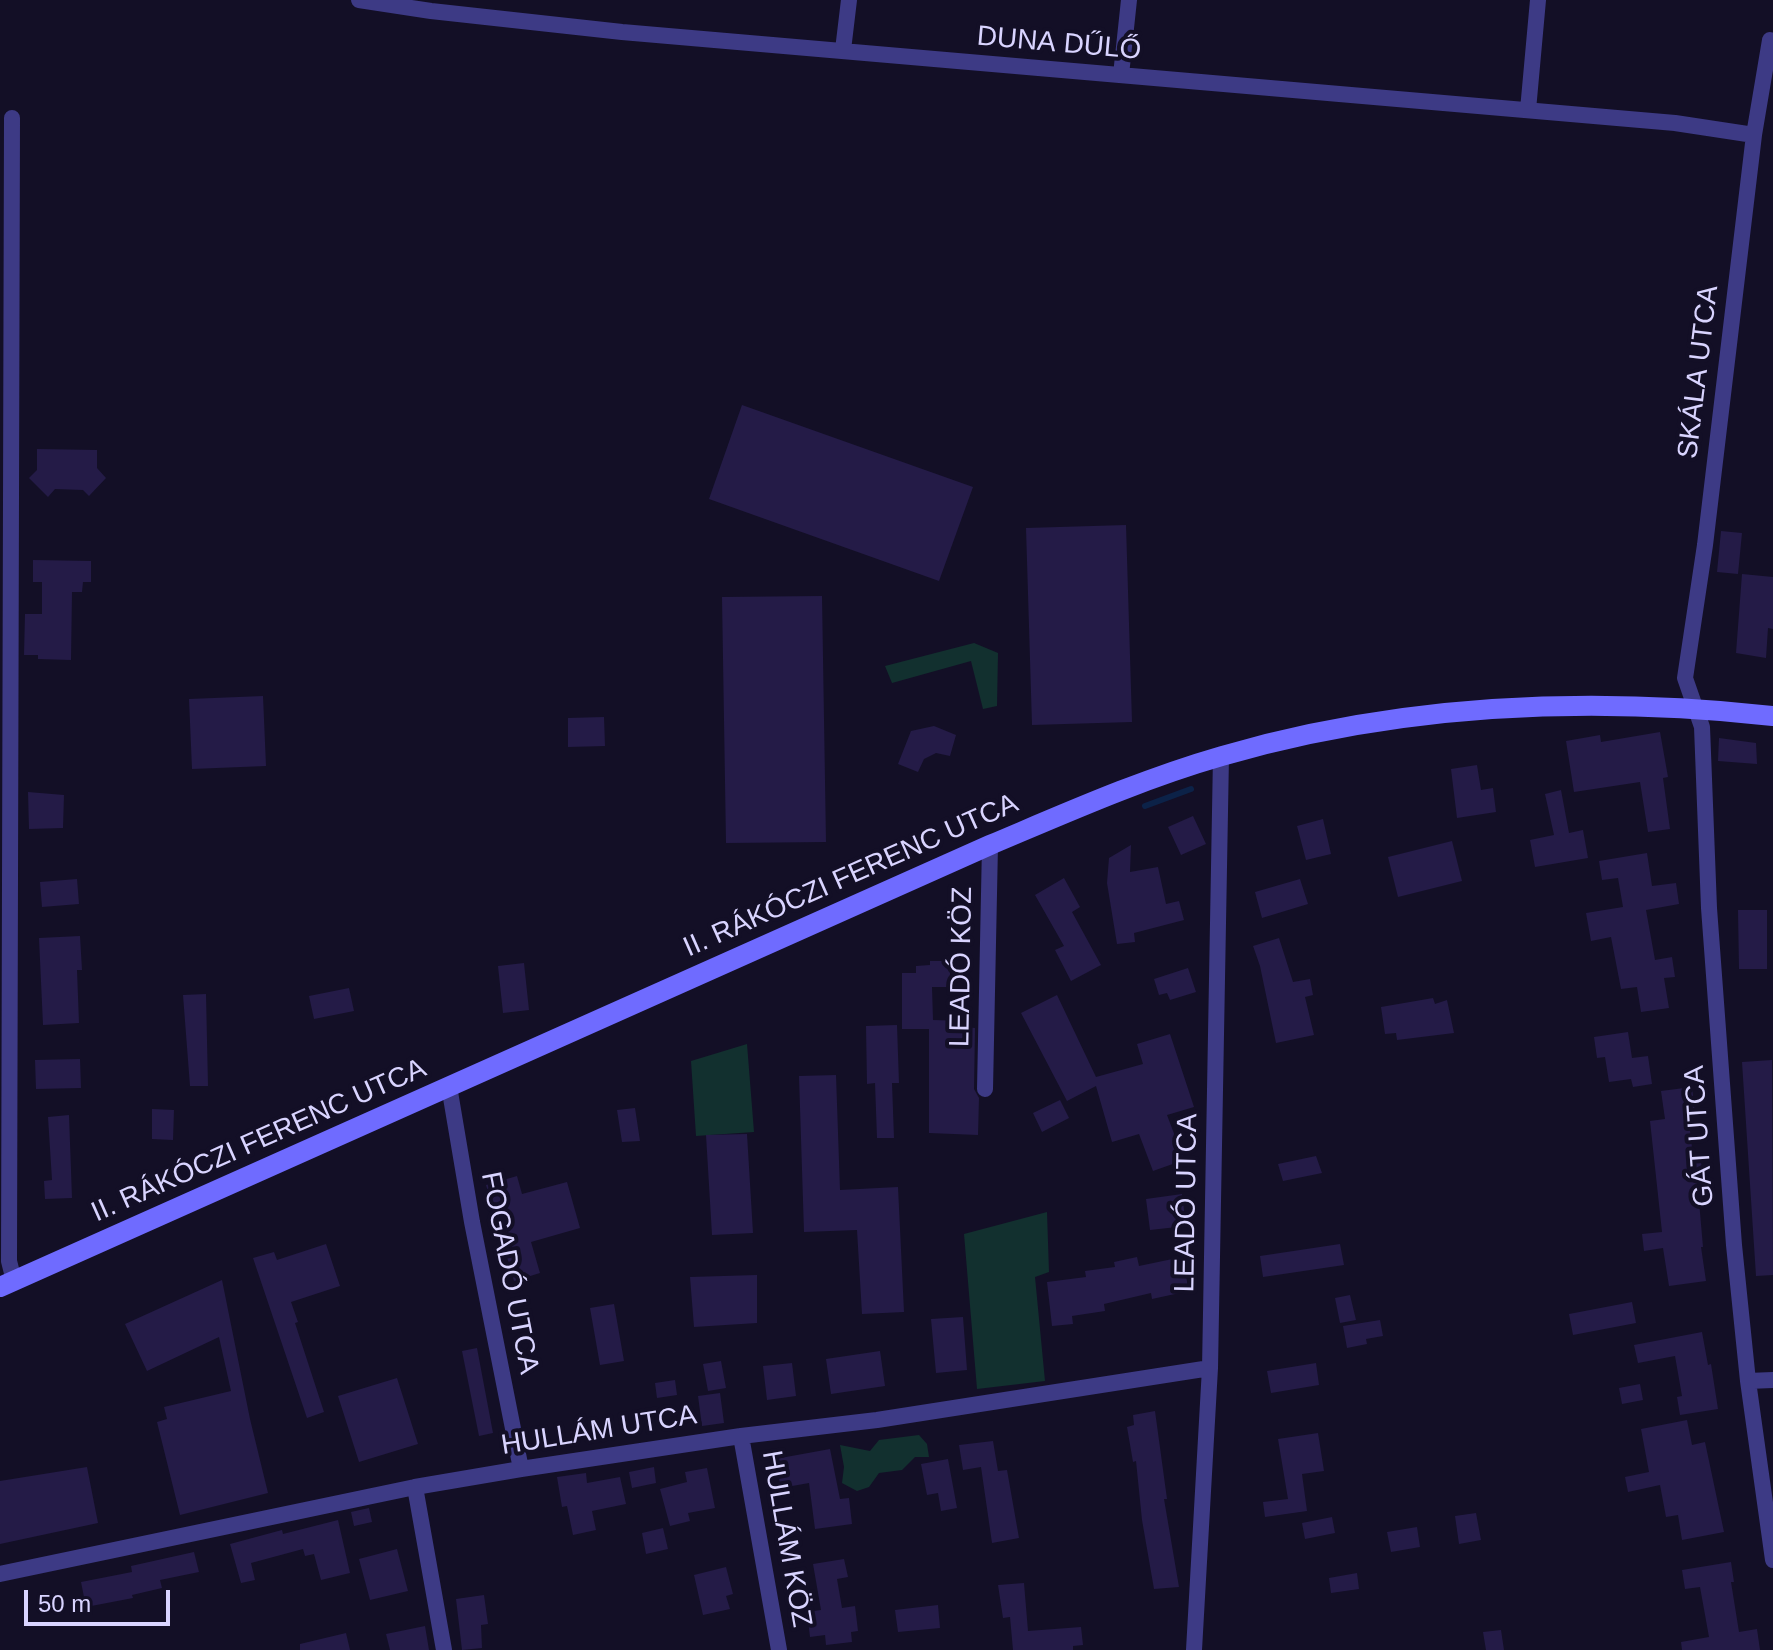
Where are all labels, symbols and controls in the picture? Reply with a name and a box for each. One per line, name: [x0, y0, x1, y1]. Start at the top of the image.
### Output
street label: DUNA DŰLŐ: [975, 20, 1143, 68]
street label: SKÁLA UTCA: [1672, 283, 1726, 461]
street label: II. RÁKÓCZI FERENC UTCA: [679, 787, 1023, 965]
street label: LEADÓ KÖZ: [944, 887, 980, 1047]
street label: II. RÁKÓCZI FERENC UTCA: [87, 1052, 431, 1230]
street label: GÁT UTCA: [1678, 1064, 1722, 1208]
street label: LEADÓ UTCA: [1169, 1113, 1205, 1293]
street label: FOGADÓ UTCA: [473, 1169, 545, 1377]
street label: HULLÁM UTCA: [499, 1399, 699, 1463]
street label: HULLÁM KÖZ: [754, 1448, 818, 1630]
scale bar: [28, 1574, 174, 1624]
text: 50 m: [38, 1590, 91, 1617]

